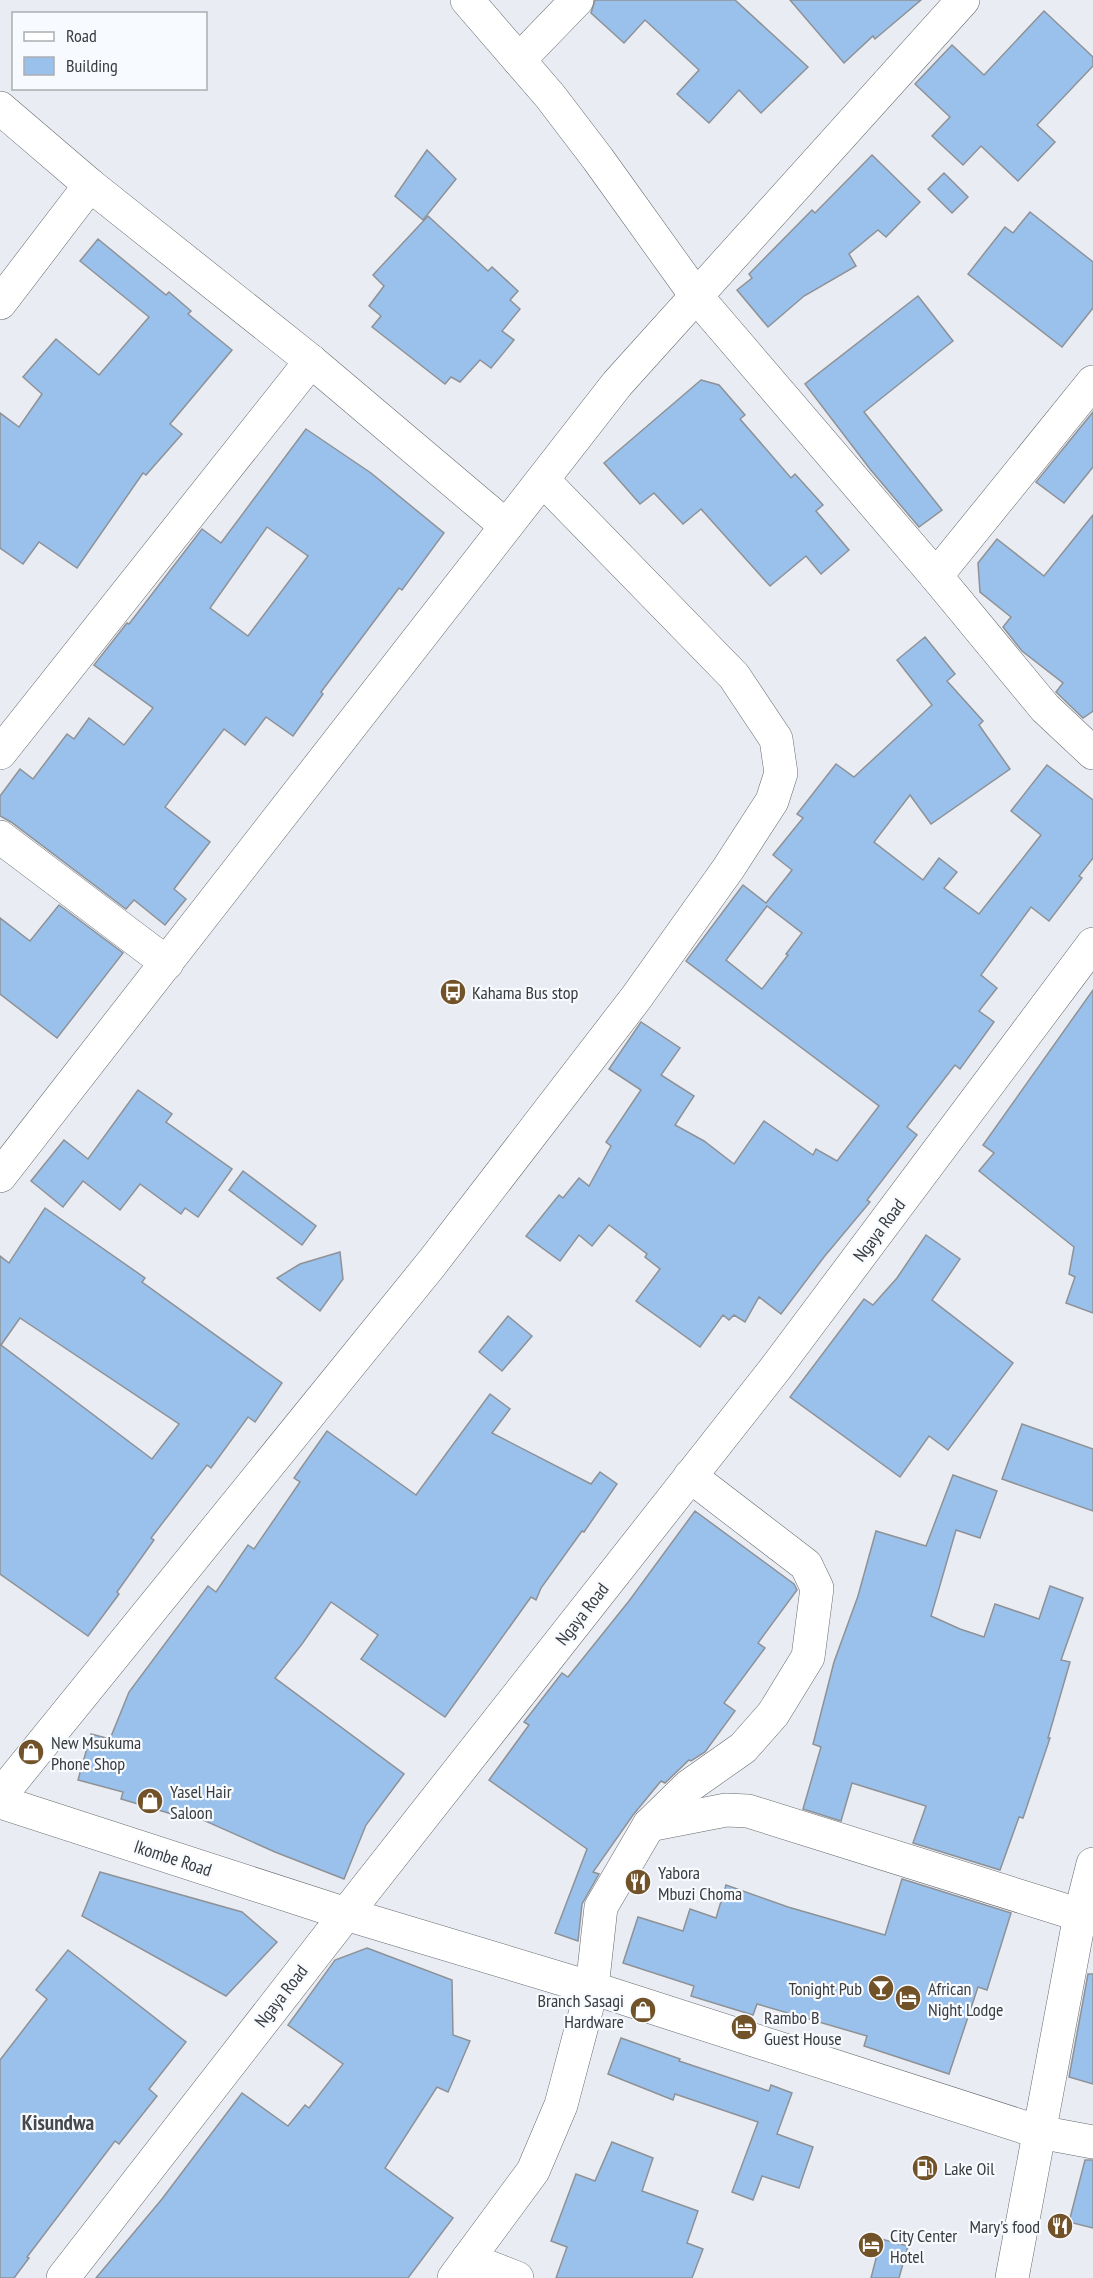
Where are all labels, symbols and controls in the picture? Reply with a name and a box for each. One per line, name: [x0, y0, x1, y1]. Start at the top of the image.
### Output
legend: [12, 12, 207, 90]
text: Road: [66, 24, 97, 47]
text: Building: [66, 54, 118, 77]
bus stop icon: Kahama Bus stop: [438, 977, 468, 1007]
place label: Kahama Bus stop: [472, 981, 578, 1004]
street label: Ngaya Road: [848, 1194, 910, 1266]
street label: Ngaya Road: [550, 1578, 614, 1650]
place label: New Msukuma Phone Shop: [51, 1731, 141, 1775]
shop icon: New Msukuma Phone Shop: [16, 1737, 46, 1767]
place label: Yasel Hair Saloon: [170, 1780, 232, 1824]
shop icon: Yasel Hair Saloon: [135, 1786, 165, 1816]
street label: Ikombe Road: [131, 1835, 215, 1881]
place label: Yabora Mbuzi Choma: [658, 1861, 742, 1905]
restaurant icon: Yabora Mbuzi Choma: [623, 1867, 653, 1897]
street label: Ngaya Road: [249, 1960, 313, 2032]
bar icon: Tonight Pub: [866, 1973, 896, 2003]
place label: Tonight Pub: [789, 1977, 862, 2000]
place label: African Night Lodge: [928, 1977, 1004, 2021]
hotel icon: African Night Lodge: [893, 1983, 923, 2013]
place label: Branch Sasagi Hardware: [537, 1989, 624, 2033]
shop icon: Branch Sasagi Hardware: [628, 1995, 658, 2025]
place label: Rambo B Guest House: [764, 2006, 842, 2050]
hotel icon: Rambo B Guest House: [729, 2012, 759, 2042]
district label: Kisundwa: [22, 2109, 94, 2136]
fuel station icon: Lake Oil: [910, 2153, 940, 2183]
place label: Lake Oil: [944, 2157, 995, 2180]
restaurant icon: Mary's food: [1045, 2211, 1075, 2241]
place label: Mary's food: [970, 2215, 1040, 2238]
place label: City Center Hotel: [890, 2224, 957, 2268]
hotel icon: City Center Hotel: [856, 2230, 886, 2260]

